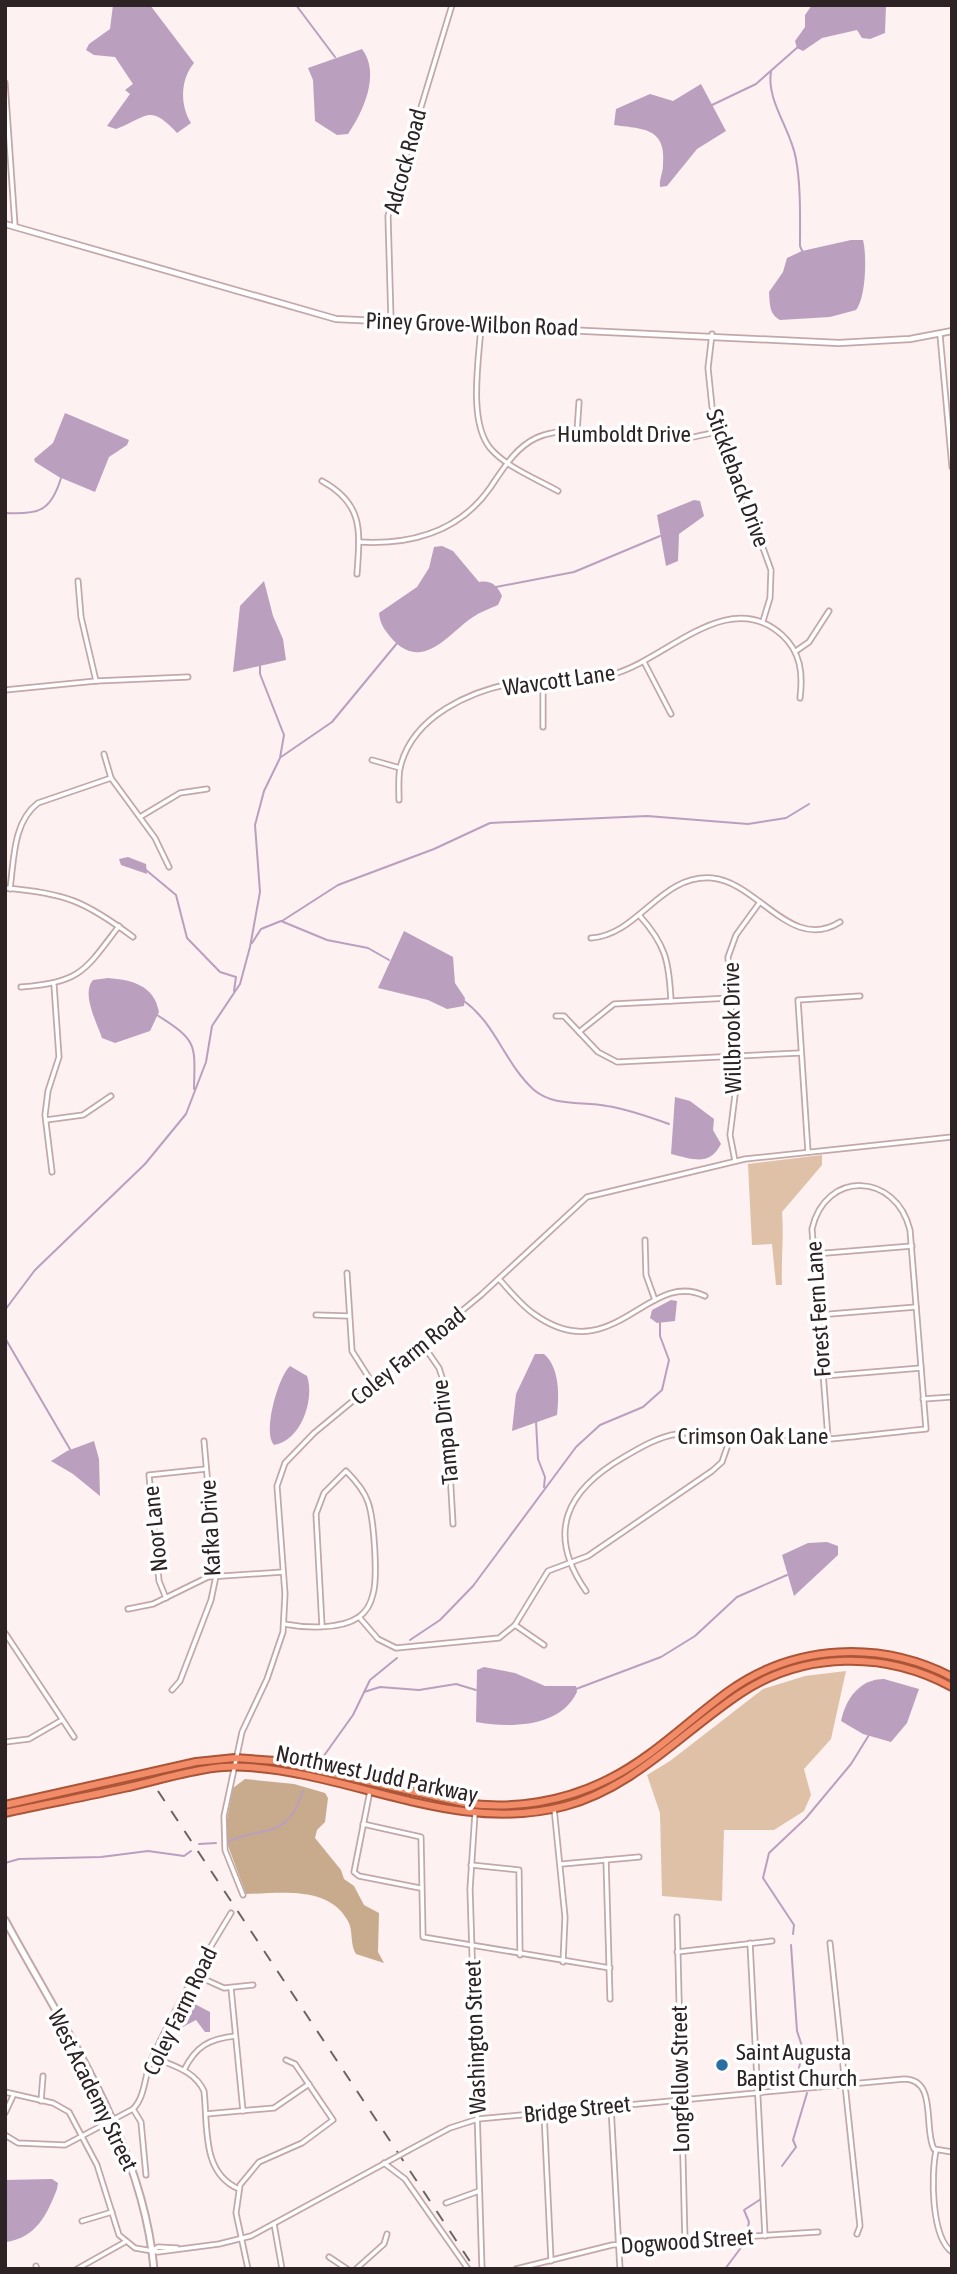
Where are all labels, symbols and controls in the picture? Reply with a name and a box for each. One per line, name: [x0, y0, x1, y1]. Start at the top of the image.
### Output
street label: Adcock Road: [379, 106, 431, 216]
street label: Piney Grove-Wilbon Road: [365, 307, 579, 341]
street label: Stickleback Drive: [701, 406, 775, 550]
street label: Humboldt Drive: [557, 421, 691, 447]
street label: Wavcott Lane: [501, 659, 617, 701]
street label: Willbrook Drive: [718, 962, 746, 1094]
street label: Forest Fern Lane: [800, 1240, 836, 1378]
street label: Coley Farm Road: [346, 1302, 470, 1410]
street label: Tampa Drive: [427, 1378, 463, 1486]
street label: Crimson Oak Lane: [678, 1423, 828, 1449]
street label: Kafka Drive: [194, 1479, 226, 1577]
street label: Noor Lane: [138, 1485, 172, 1573]
street label: Northwest Judd Parkway: [274, 1740, 480, 1808]
street label: Coley Farm Road: [138, 1942, 222, 2080]
street label: Washington Street: [459, 1959, 491, 2115]
street label: West Academy Street: [43, 2005, 143, 2175]
street label: Longfellow Street: [666, 2005, 694, 2153]
place label: Saint Augusta Baptist Church: [736, 2039, 857, 2091]
marker: Saint Augusta Baptist Church: [714, 2057, 730, 2073]
street label: Bridge Street: [522, 2090, 632, 2128]
street label: Dogwood Street: [620, 2223, 754, 2259]

